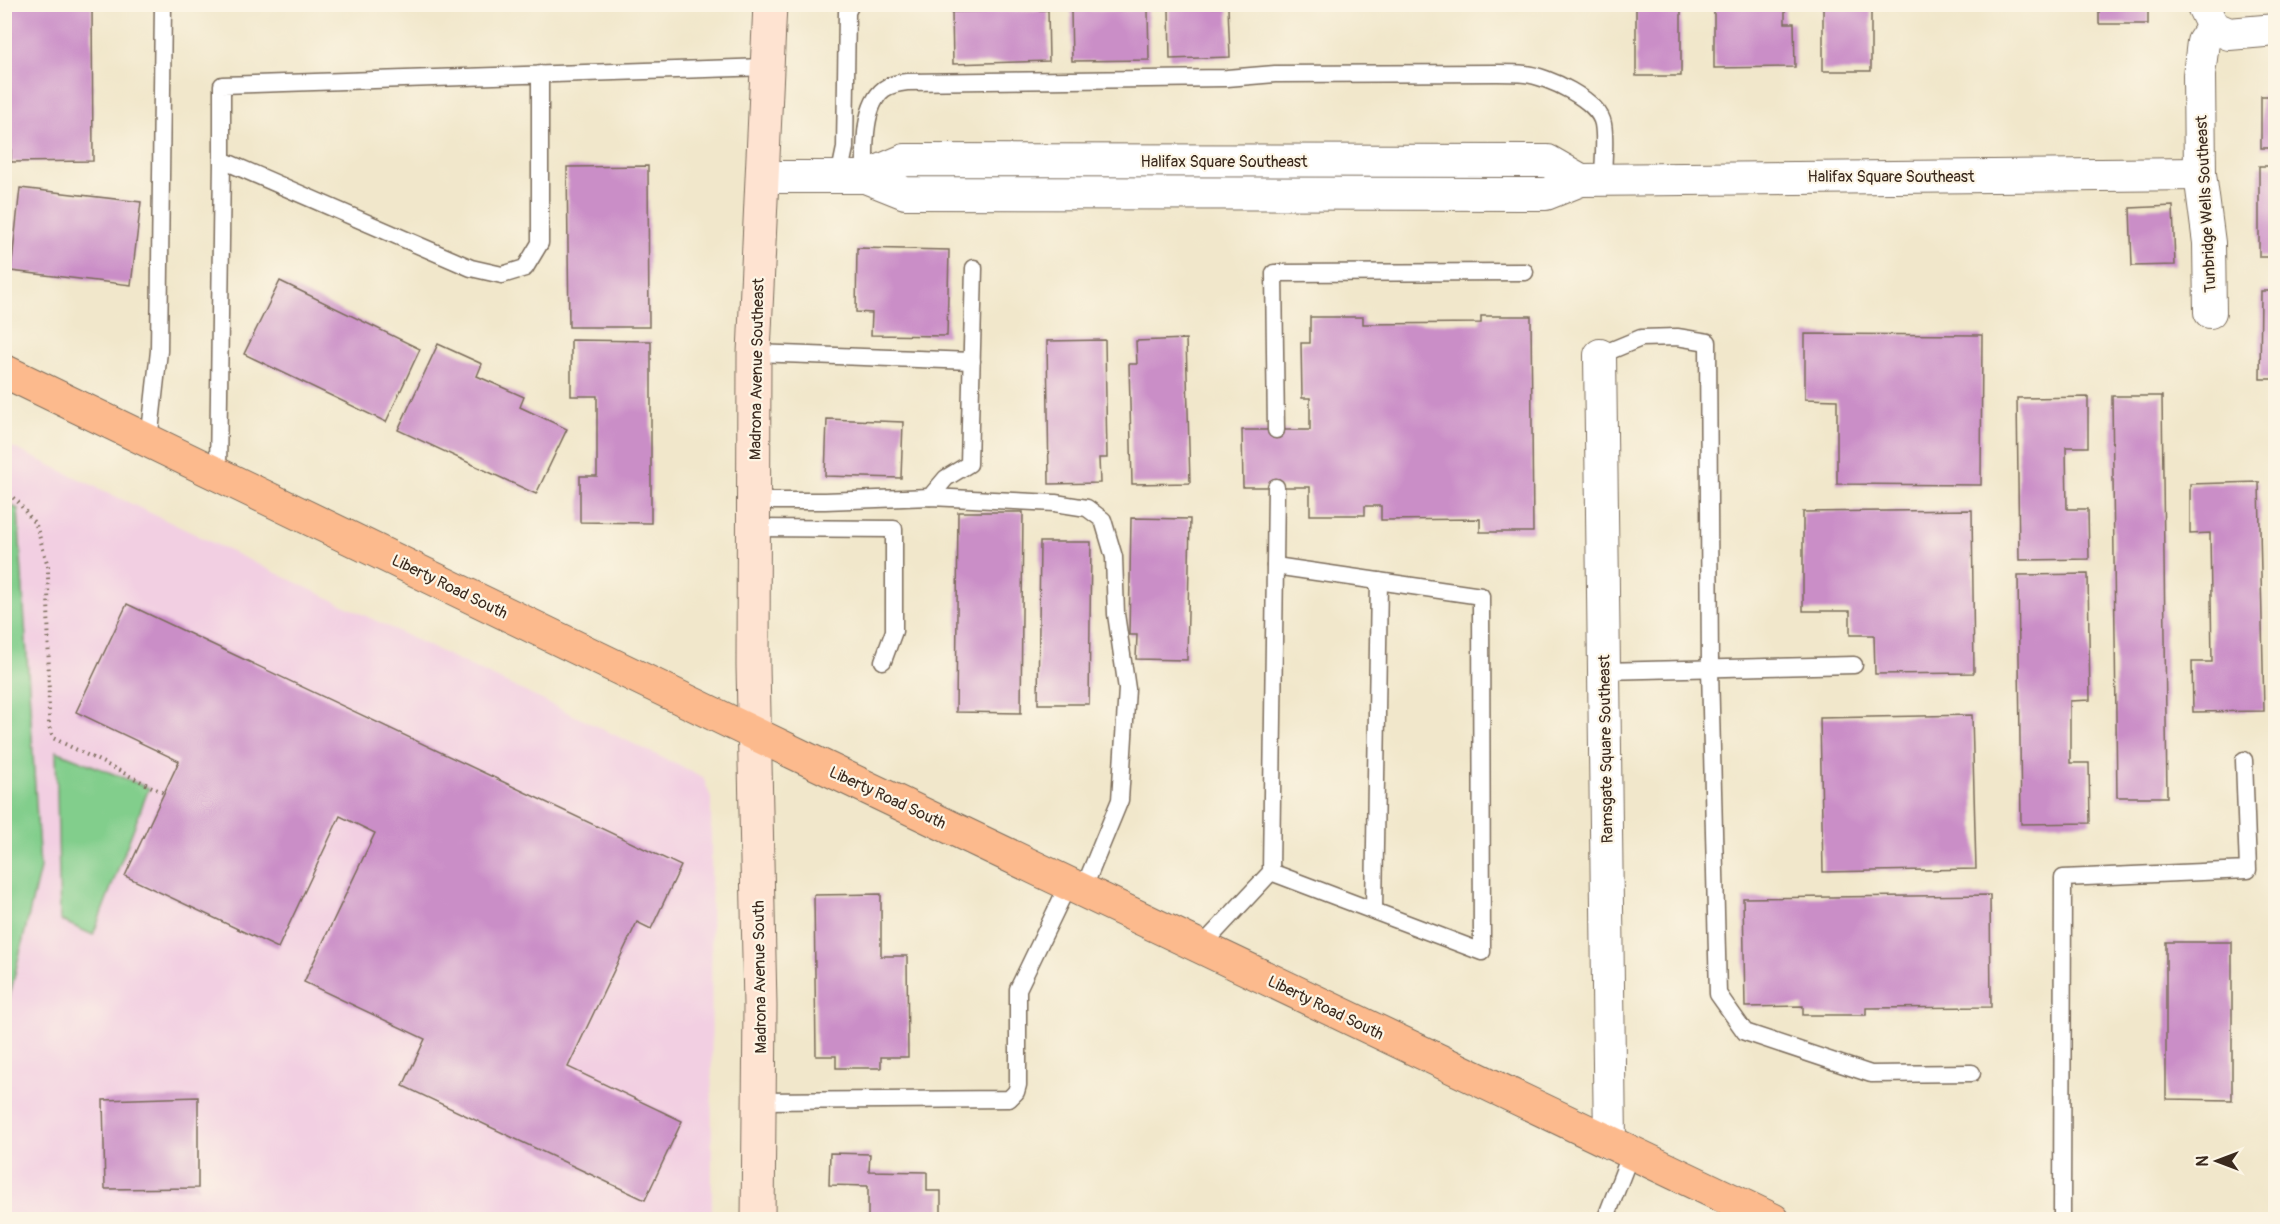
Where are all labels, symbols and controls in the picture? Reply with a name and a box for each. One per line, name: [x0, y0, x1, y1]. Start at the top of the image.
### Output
street label: Tunbridge Wells Southeast: [2191, 114, 2221, 293]
street label: Halifax Square Southeast: [1141, 152, 1308, 172]
street label: Halifax Square Southeast: [1808, 167, 1975, 187]
street label: Madrona Avenue Southeast: [745, 277, 769, 460]
street label: Liberty Road South: [388, 550, 511, 624]
street label: Ramsgate Square Southeast: [1594, 654, 1618, 843]
street label: Liberty Road South: [826, 762, 949, 834]
street label: Madrona Avenue South: [749, 900, 771, 1054]
street label: Liberty Road South: [1264, 971, 1387, 1045]
north arrow: [2187, 1131, 2247, 1191]
text: N: [2193, 1155, 2213, 1166]

